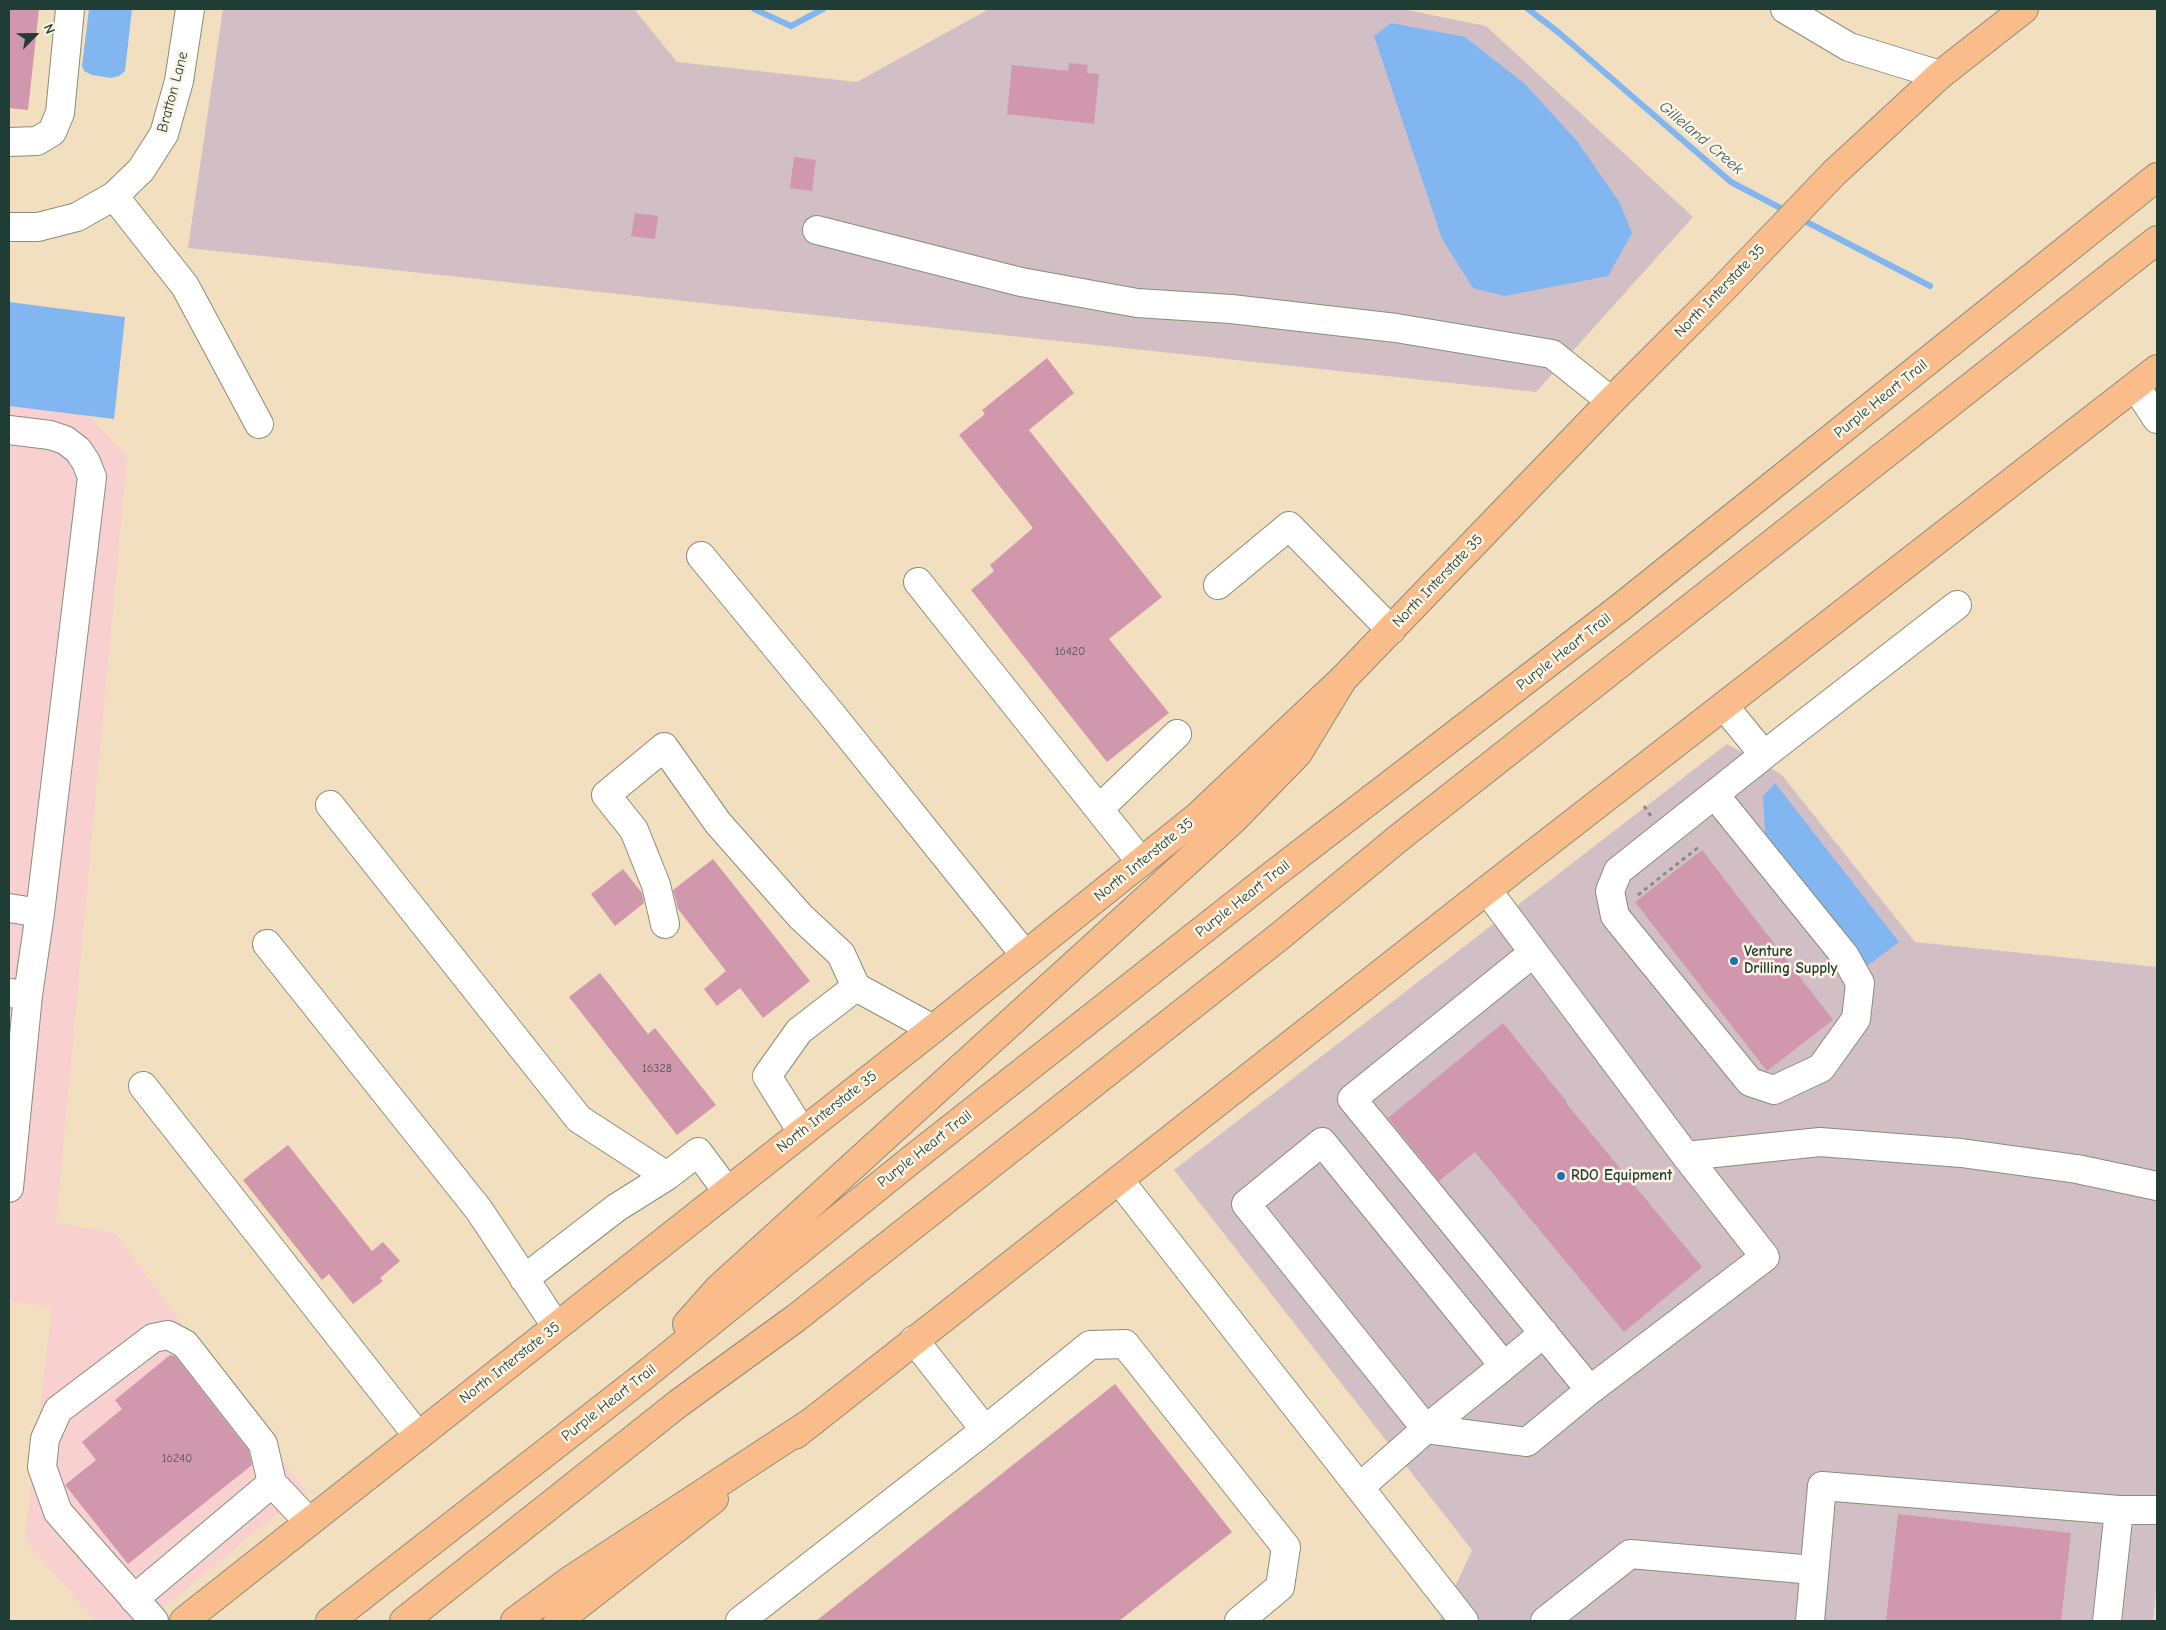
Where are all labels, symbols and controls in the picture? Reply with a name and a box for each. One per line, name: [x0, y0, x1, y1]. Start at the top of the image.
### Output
north arrow: [10, 10, 60, 60]
text: N: [40, 21, 59, 36]
street label: Bratton Lane: [154, 50, 192, 134]
water label: Gilleland Creek: [1655, 97, 1747, 179]
street label: North Interstate 35: [1671, 241, 1769, 341]
street label: Purple Heart Trail: [1831, 356, 1931, 442]
street label: North Interstate 35: [1389, 531, 1487, 631]
street label: Purple Heart Trail: [1513, 609, 1615, 695]
house number: 16420: [1055, 645, 1085, 659]
street label: North Interstate 35: [1091, 814, 1197, 906]
street label: Purple Heart Trail: [1192, 856, 1294, 942]
place label: Venture Drilling Supply: [1744, 943, 1837, 978]
marker: Venture Drilling Supply: [1728, 955, 1740, 967]
house number: 16328: [642, 1062, 672, 1076]
street label: North Interstate 35: [773, 1067, 881, 1157]
street label: Purple Heart Trail: [874, 1106, 976, 1192]
place label: RDO Equipment: [1571, 1167, 1672, 1185]
marker: RDO Equipment: [1555, 1170, 1567, 1182]
street label: North Interstate 35: [456, 1318, 564, 1408]
street label: Purple Heart Trail: [558, 1360, 660, 1446]
house number: 16240: [162, 1452, 192, 1466]

